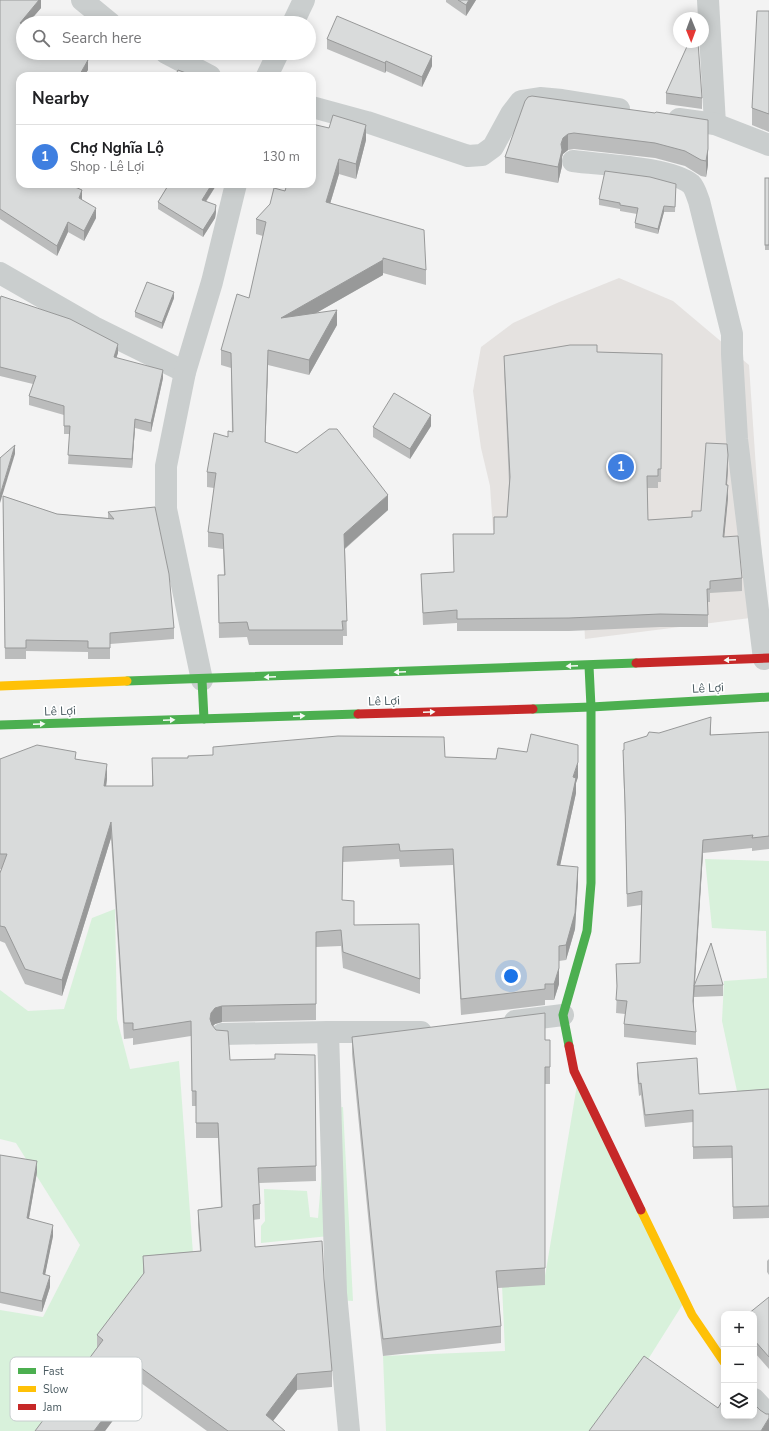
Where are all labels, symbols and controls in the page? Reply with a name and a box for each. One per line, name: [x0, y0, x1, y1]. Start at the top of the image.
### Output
north arrow: [673, 12, 709, 48]
search box: [16, 16, 316, 60]
icon: search: [30, 27, 52, 49]
text: Search here: [62, 28, 142, 48]
text: Nearby: [32, 87, 89, 110]
text: Chợ Nghĩa Lộ: [70, 138, 164, 158]
text: 1: [41, 148, 49, 166]
text: 130 m: [262, 148, 300, 166]
text: Shop · Lê Lợi: [70, 158, 144, 176]
pin: 1: [608, 452, 634, 482]
one-way arrow: [723, 657, 736, 663]
one-way arrow: [566, 663, 578, 670]
one-way arrow: [394, 669, 406, 676]
one-way arrow: [263, 674, 276, 680]
street label: Lê Lợi: [692, 679, 724, 697]
street label: Lê Lợi: [368, 692, 400, 710]
street label: Lê Lợi: [44, 702, 76, 720]
one-way arrow: [423, 709, 436, 715]
one-way arrow: [293, 713, 306, 719]
one-way arrow: [163, 716, 175, 723]
one-way arrow: [33, 720, 45, 727]
your location: [501, 966, 521, 986]
map controls: [721, 1311, 757, 1419]
button: +: [721, 1311, 757, 1347]
button: −: [721, 1347, 757, 1383]
legend: [10, 1357, 142, 1421]
text: Fast: [43, 1364, 64, 1379]
text: Slow: [43, 1382, 68, 1397]
button: layers: [721, 1383, 757, 1419]
text: Jam: [42, 1400, 62, 1415]

